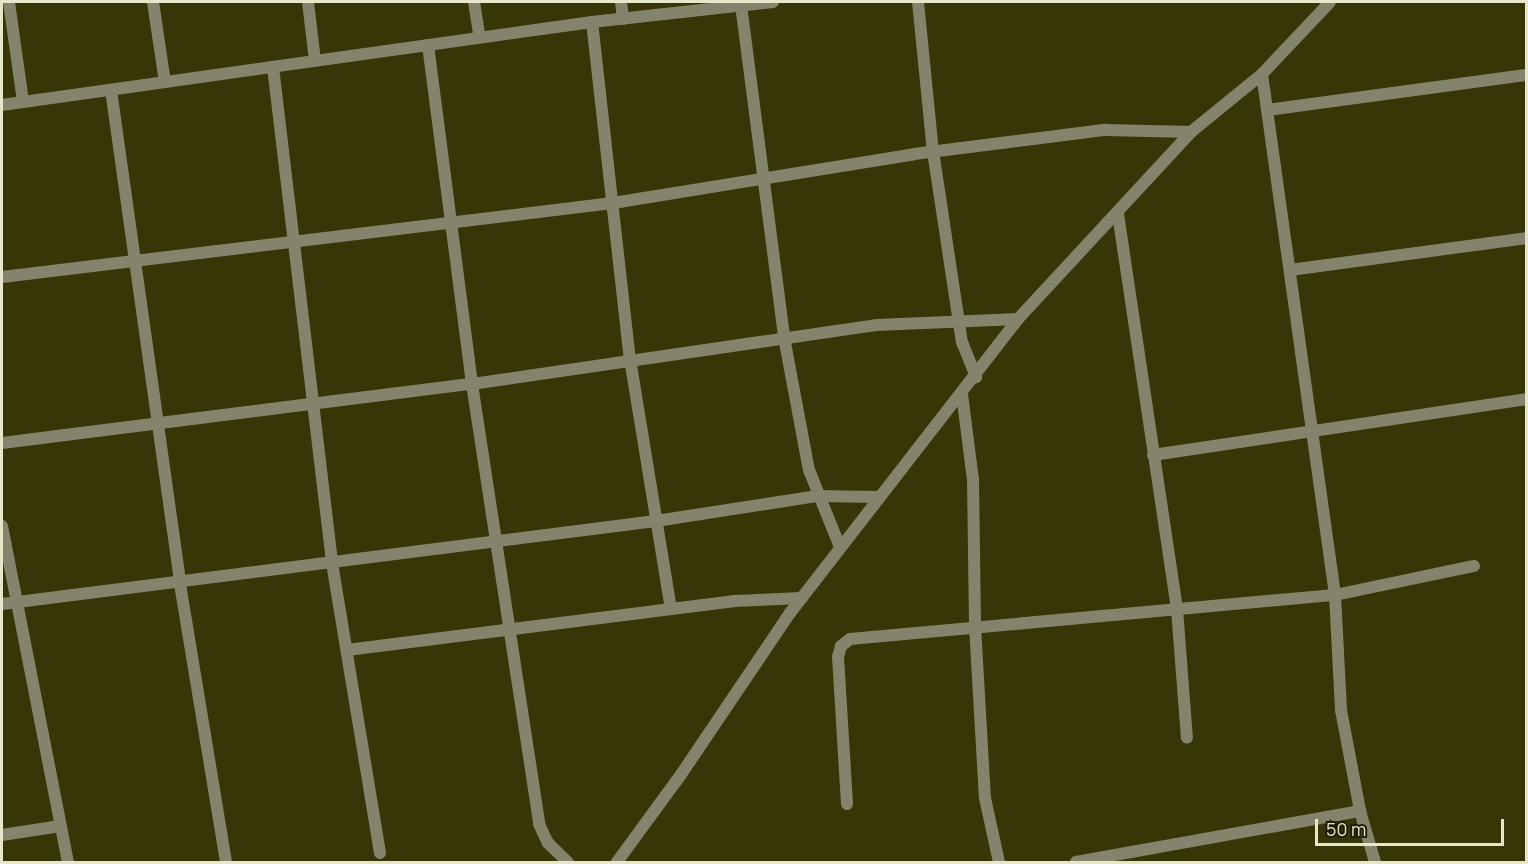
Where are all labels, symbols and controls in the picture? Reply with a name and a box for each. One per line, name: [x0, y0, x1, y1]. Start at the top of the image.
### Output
scale bar: [1318, 807, 1507, 845]
text: 50 m: [1326, 817, 1366, 841]

